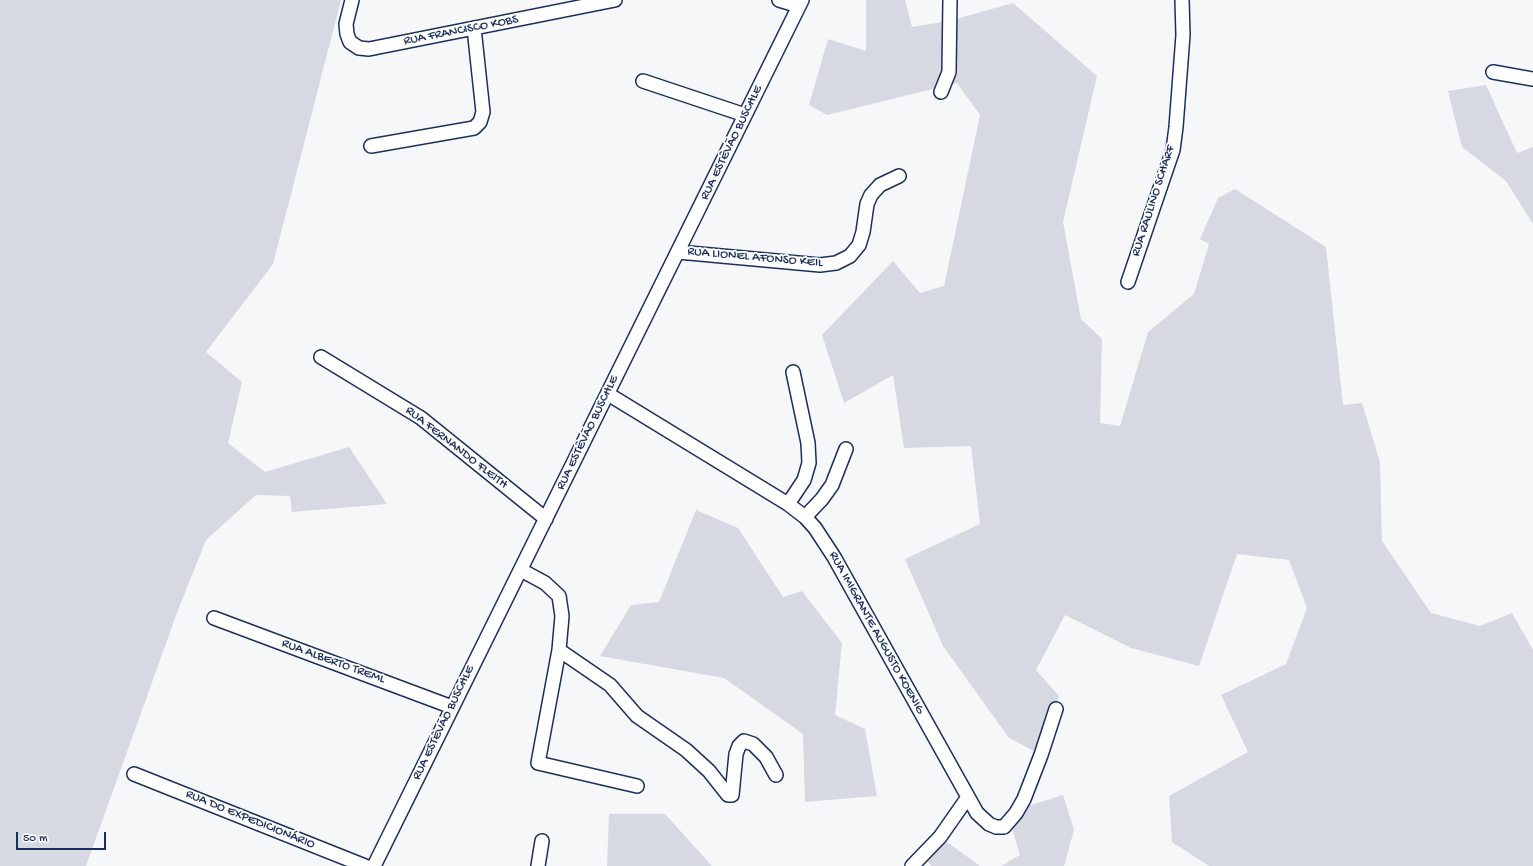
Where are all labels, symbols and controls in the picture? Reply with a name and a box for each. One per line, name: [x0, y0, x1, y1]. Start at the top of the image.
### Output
street label: RUA FRANCISCO KOBS: [402, 12, 520, 50]
street label: RUA ESTÊVÃO BUSCHLE: [697, 83, 767, 203]
street label: RUA RAULINO SCHARF: [1129, 143, 1179, 259]
street label: RUA LIONEL AFONSO KEIL: [687, 244, 823, 272]
street label: RUA ESTÊVÃO BUSCHLE: [553, 373, 623, 493]
street label: RUA FERNANDO FLEITH: [402, 403, 510, 493]
street label: RUA IMIGRANTE AUGUSTO KOENIG: [825, 549, 927, 717]
street label: RUA ALBERTO TREML: [279, 636, 387, 688]
street label: RUA ESTÊVÃO BUSCHLE: [409, 663, 479, 783]
street label: RUA DO EXPEDICIONÁRIO: [183, 787, 317, 853]
scale bar: [18, 824, 108, 850]
text: 50 m: [23, 832, 48, 846]

